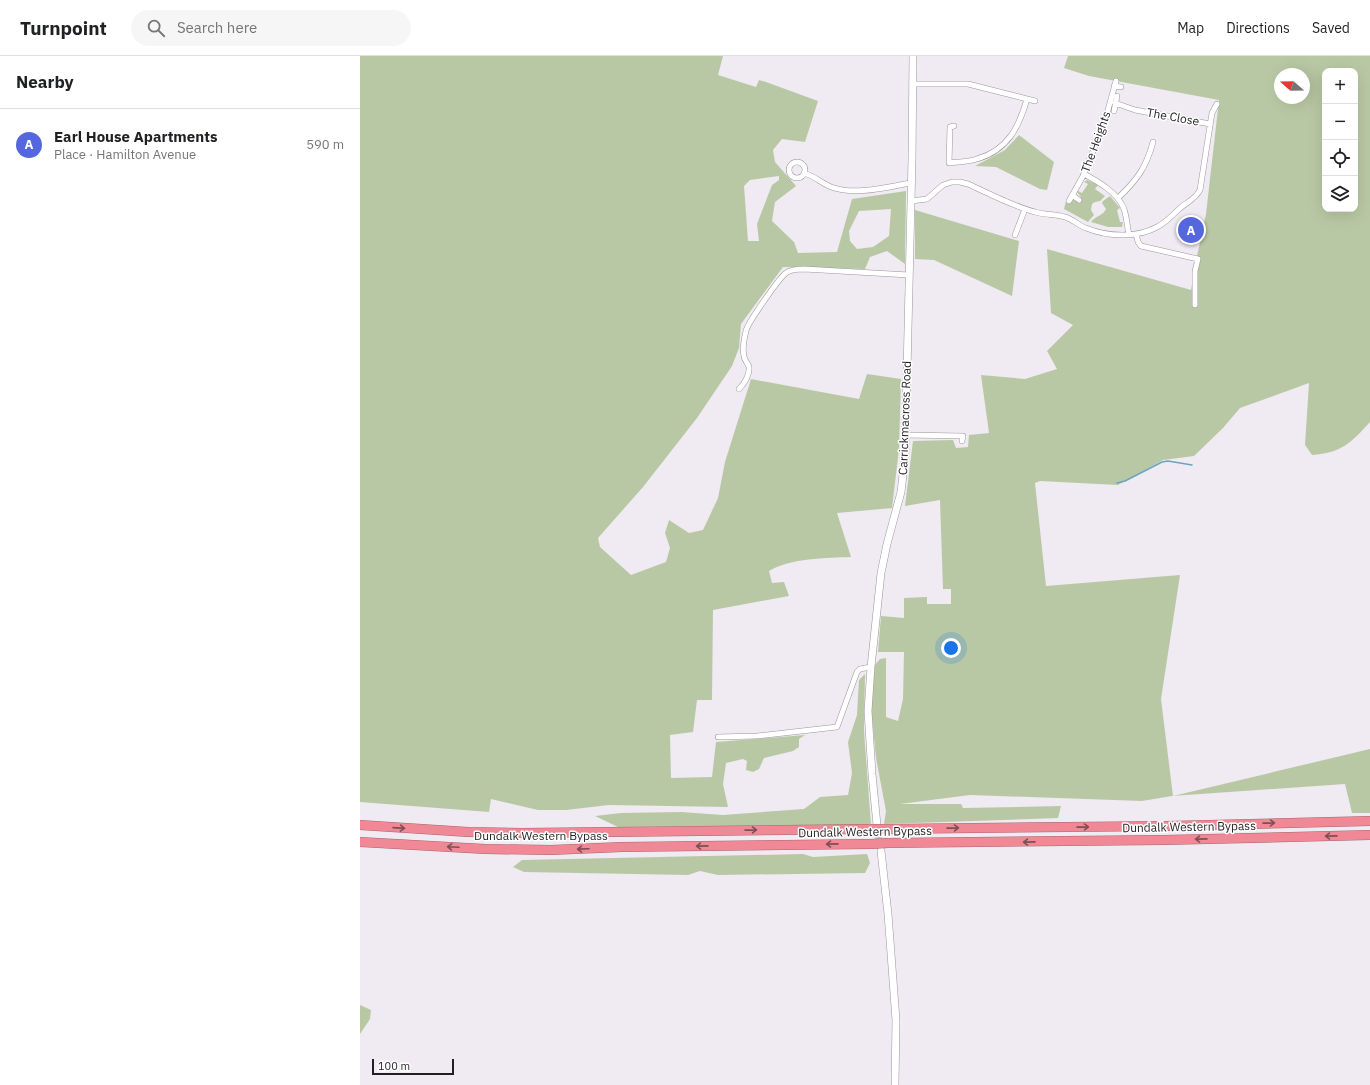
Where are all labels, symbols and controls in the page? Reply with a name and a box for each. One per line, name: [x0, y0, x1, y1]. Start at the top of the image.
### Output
search box: [131, 10, 411, 46]
text: Turnpoint: [20, 16, 107, 40]
icon: search: [145, 17, 167, 39]
text: Search here: [177, 18, 257, 37]
text: Map: [1177, 19, 1204, 37]
text: Directions: [1226, 19, 1290, 37]
text: Saved: [1312, 19, 1350, 37]
north arrow: [1274, 68, 1310, 104]
map controls: [1322, 68, 1358, 212]
button: +: [1322, 68, 1358, 104]
text: Nearby: [16, 71, 74, 93]
button: −: [1322, 104, 1358, 140]
street label: The Close: [1146, 105, 1201, 129]
street label: The Heights: [1077, 109, 1114, 175]
text: Earl House Apartments: [54, 127, 217, 146]
text: A: [25, 136, 33, 153]
text: 590 m: [306, 136, 344, 153]
button: locate: [1322, 140, 1358, 176]
text: Place · Hamilton Avenue: [54, 146, 196, 163]
button: layers: [1322, 176, 1358, 212]
pin: A: [1178, 215, 1204, 245]
street label: Carrickmacross Road: [895, 361, 914, 475]
your location: [941, 638, 961, 658]
street label: Dundalk Western Bypass: [1122, 818, 1256, 835]
one-way arrow: [1262, 820, 1275, 827]
street label: Dundalk Western Bypass: [798, 823, 932, 840]
one-way arrow: [1076, 823, 1089, 831]
one-way arrow: [946, 824, 959, 832]
one-way arrow: [392, 825, 405, 832]
one-way arrow: [744, 826, 757, 834]
street label: Dundalk Western Bypass: [474, 828, 608, 843]
one-way arrow: [1325, 832, 1338, 840]
one-way arrow: [1195, 835, 1208, 843]
one-way arrow: [1023, 838, 1036, 846]
one-way arrow: [826, 840, 839, 848]
one-way arrow: [696, 842, 709, 850]
one-way arrow: [447, 844, 460, 851]
one-way arrow: [577, 845, 590, 852]
scale bar: [372, 1057, 454, 1076]
text: 100 m: [378, 1059, 410, 1073]

